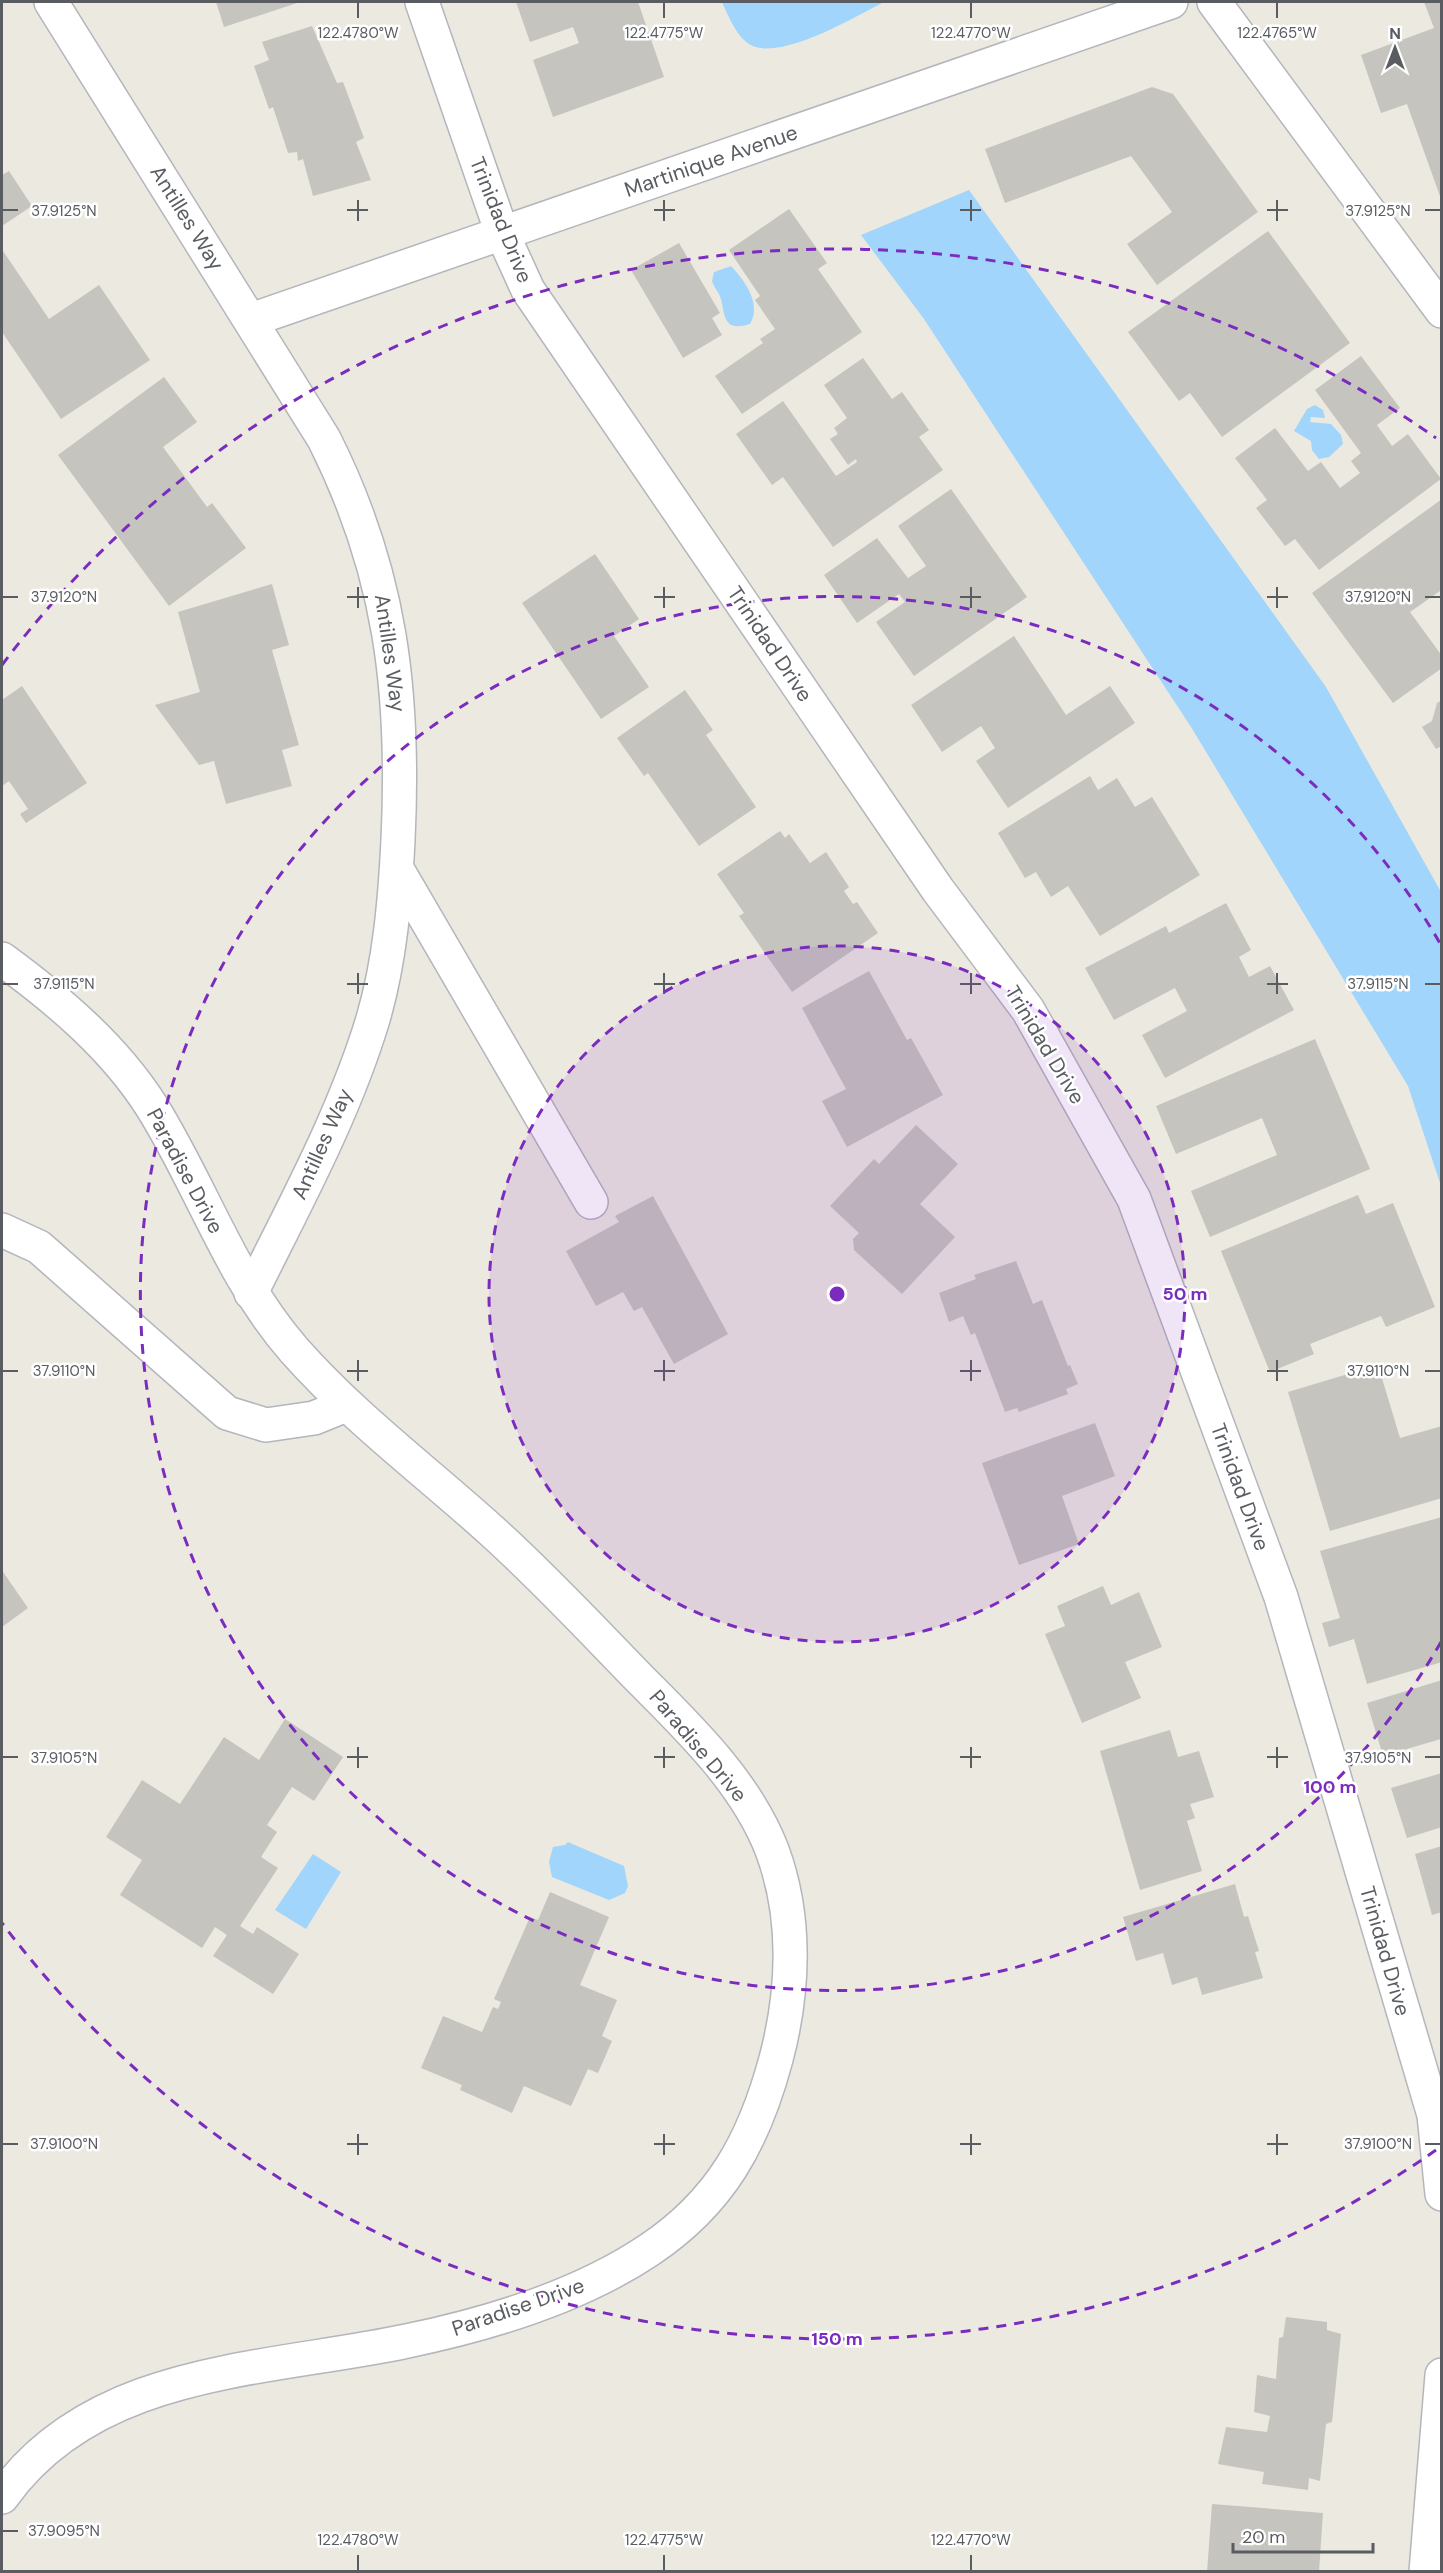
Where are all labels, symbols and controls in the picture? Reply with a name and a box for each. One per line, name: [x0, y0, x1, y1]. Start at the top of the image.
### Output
north arrow: [1365, 18, 1425, 78]
text: 122.4780°W: [318, 23, 399, 43]
text: 122.4775°W: [625, 23, 704, 43]
text: 122.4770°W: [931, 23, 1011, 43]
text: 122.4765°W: [1237, 23, 1317, 43]
text: N: [1389, 23, 1401, 44]
street label: Martinique Avenue: [621, 118, 801, 204]
street label: Trinidad Drive: [463, 153, 539, 287]
street label: Antilles Way: [144, 160, 231, 276]
text: 37.9125°N: [31, 201, 97, 221]
text: 37.9125°N: [1345, 201, 1411, 221]
street label: Trinidad Drive: [721, 581, 819, 707]
text: 37.9120°N: [31, 587, 97, 607]
text: 37.9120°N: [1345, 587, 1411, 607]
street label: Antilles Way: [368, 592, 412, 714]
text: 37.9115°N: [33, 974, 95, 994]
text: 37.9115°N: [1347, 974, 1409, 994]
street label: Trinidad Drive: [999, 981, 1091, 1110]
street label: Antilles Way: [285, 1084, 359, 1204]
street label: Paradise Drive: [140, 1103, 230, 1239]
text: 50 m: [1162, 1282, 1208, 1306]
centre of rings: [827, 1284, 847, 1304]
text: 37.9110°N: [33, 1361, 95, 1381]
text: 37.9110°N: [1347, 1361, 1409, 1381]
street label: Trinidad Drive: [1204, 1419, 1276, 1555]
street label: Paradise Drive: [643, 1684, 753, 1808]
text: 37.9105°N: [30, 1748, 98, 1768]
text: 37.9105°N: [1344, 1748, 1412, 1768]
text: 100 m: [1303, 1775, 1357, 1799]
street label: Trinidad Drive: [1353, 1883, 1417, 2019]
text: 37.9100°N: [30, 2134, 98, 2154]
text: 37.9100°N: [1344, 2134, 1412, 2154]
street label: Paradise Drive: [448, 2271, 588, 2343]
text: 150 m: [811, 2327, 863, 2351]
scale bar: [1233, 2516, 1372, 2554]
text: 37.9095°N: [28, 2521, 100, 2541]
text: 20 m: [1242, 2525, 1285, 2549]
text: 122.4780°W: [318, 2530, 399, 2550]
text: 122.4775°W: [625, 2530, 704, 2550]
text: 122.4770°W: [931, 2530, 1011, 2550]

